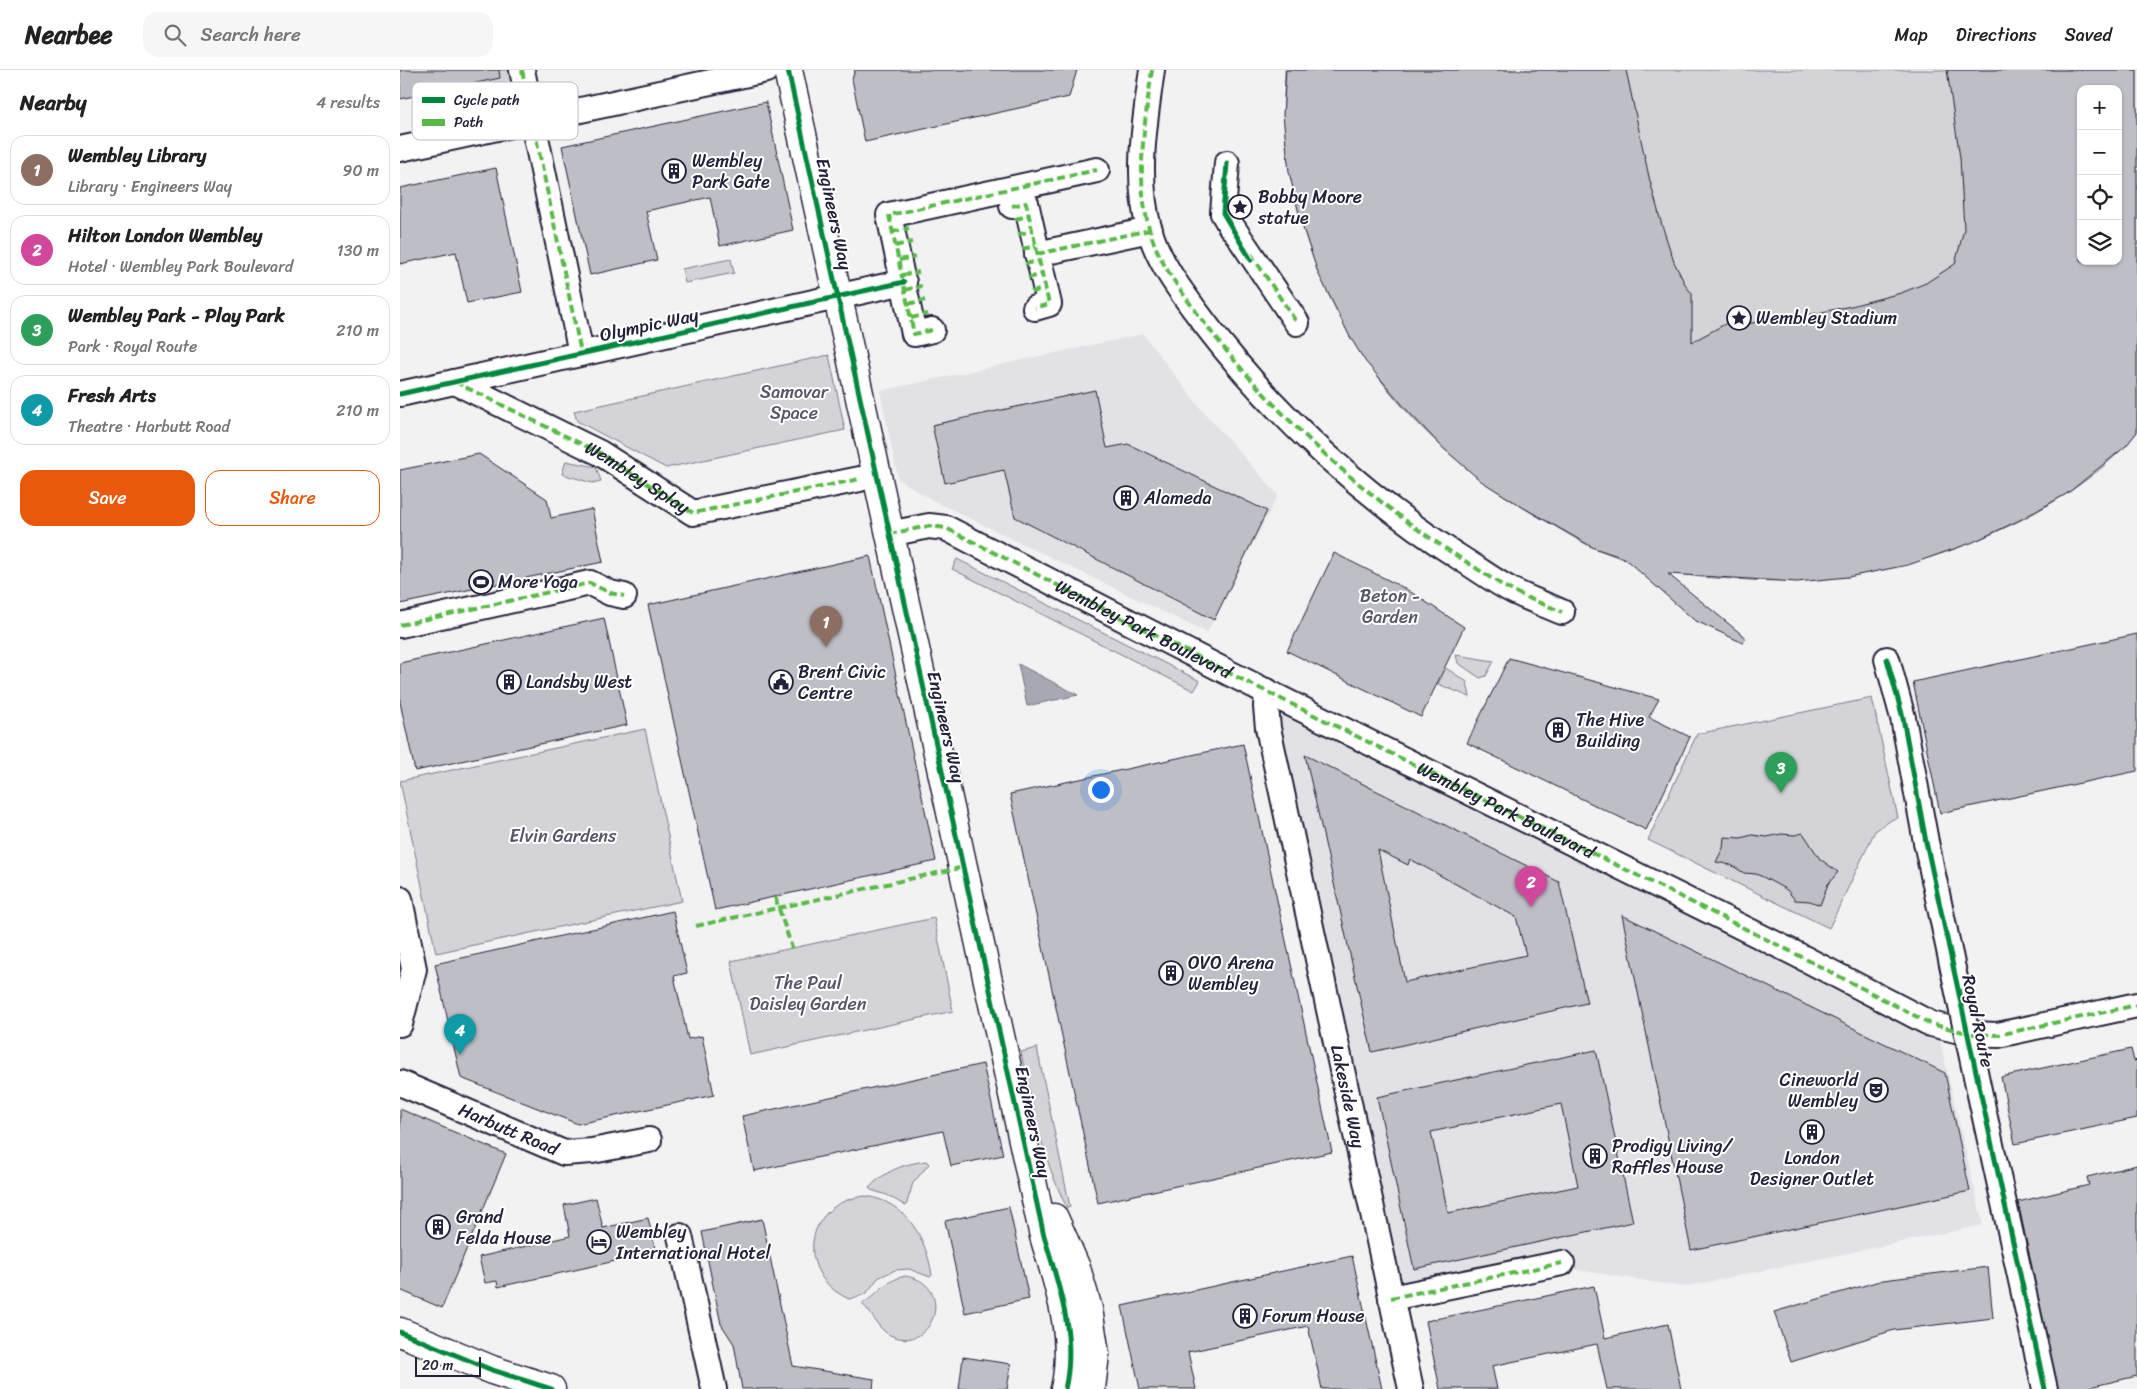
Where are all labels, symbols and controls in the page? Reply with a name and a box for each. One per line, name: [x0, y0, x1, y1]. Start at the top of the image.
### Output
search box: [143, 12, 493, 57]
text: Nearbee: [25, 14, 113, 56]
text: Search here: [201, 18, 301, 51]
text: Map: [1895, 19, 1928, 51]
text: Directions: [1956, 19, 2037, 51]
text: Saved: [2065, 19, 2112, 51]
icon: search: [161, 21, 189, 49]
legend: [412, 82, 578, 140]
text: Nearby: [20, 84, 86, 122]
map controls: [2077, 85, 2122, 265]
button: +: [2077, 85, 2122, 130]
text: 4 results: [316, 88, 380, 117]
text: Cycle path: [454, 88, 520, 113]
text: Path: [454, 110, 483, 135]
button: −: [2077, 130, 2122, 175]
text: Wembley Library: [68, 139, 206, 172]
place label: Wembley Park Gate: [692, 145, 770, 198]
street label: Engineers Way: [807, 155, 862, 274]
text: 1: [34, 156, 40, 185]
text: 90 m: [343, 156, 379, 185]
building icon: Wembley Park Gate: [661, 158, 687, 184]
text: Library · Engineers Way: [68, 172, 232, 201]
button: locate: [2077, 175, 2122, 220]
place label: Bobby Moore statue: [1257, 181, 1362, 234]
place icon: Bobby Moore statue: [1227, 194, 1253, 220]
text: Hilton London Wembley: [68, 219, 262, 252]
button: layers: [2077, 220, 2122, 265]
text: 2: [32, 236, 42, 265]
text: 130 m: [337, 236, 379, 265]
text: Hotel · Wembley Park Boulevard: [68, 252, 293, 281]
text: Wembley Park - Play Park: [68, 299, 285, 332]
street label: Olympic Way: [597, 299, 702, 351]
place label: Wembley Stadium: [1756, 302, 1897, 334]
place icon: Wembley Stadium: [1726, 305, 1752, 331]
text: 3: [33, 316, 41, 345]
text: 210 m: [336, 316, 379, 345]
text: Park · Royal Route: [68, 332, 197, 361]
park label: Samovar Space: [760, 376, 830, 429]
text: Fresh Arts: [68, 379, 156, 412]
text: 4: [32, 396, 42, 425]
text: 210 m: [336, 396, 379, 425]
text: Theatre · Harbutt Road: [68, 412, 230, 441]
street label: Wembley Splay: [579, 432, 697, 523]
button: Save: [20, 470, 195, 526]
button: Share: [205, 470, 380, 526]
place label: Alameda: [1143, 482, 1212, 514]
building icon: Alameda: [1113, 485, 1139, 511]
place label: More Yoga: [498, 566, 578, 598]
sports icon: More Yoga: [468, 569, 494, 595]
street label: Wembley Park Boulevard: [1050, 571, 1239, 689]
park label: Beton - Garden: [1360, 580, 1420, 633]
pin: 1: [810, 606, 842, 647]
place label: Brent Civic Centre: [798, 656, 886, 709]
place label: Landsby West: [526, 666, 632, 698]
street label: Engineers Way: [918, 668, 975, 787]
building icon: Landsby West: [496, 669, 522, 695]
public building icon: Brent Civic Centre: [768, 669, 794, 695]
place label: The Hive Building: [1576, 704, 1644, 757]
building icon: The Hive Building: [1545, 717, 1571, 743]
pin: 3: [1765, 752, 1797, 793]
street label: Wembley Park Boulevard: [1411, 753, 1602, 869]
your location: [1088, 777, 1114, 803]
park label: Elvin Gardens: [510, 820, 617, 852]
pin: 2: [1515, 866, 1547, 907]
place label: OVO Arena Wembley: [1188, 947, 1275, 1000]
building icon: OVO Arena Wembley: [1158, 960, 1184, 986]
park label: The Paul Daisley Garden: [750, 967, 867, 1020]
street label: Royal Route: [1953, 972, 2003, 1070]
pin: 4: [444, 1014, 476, 1055]
street label: Lakeside Way: [1321, 1042, 1375, 1152]
street label: Engineers Way: [1006, 1063, 1061, 1182]
place label: Cineworld Wembley: [1780, 1064, 1860, 1117]
theatre icon: Cineworld Wembley: [1863, 1077, 1889, 1103]
street label: Harbutt Road: [453, 1094, 565, 1166]
building icon: London Designer Outlet: [1799, 1119, 1825, 1145]
place label: Prodigy Living/ Raffles House: [1612, 1130, 1734, 1183]
place label: London Designer Outlet: [1750, 1142, 1874, 1195]
building icon: Prodigy Living/ Raffles House: [1582, 1143, 1608, 1169]
place label: Grand Felda House: [456, 1201, 551, 1254]
building icon: Grand Felda House: [425, 1214, 451, 1240]
place label: Wembley International Hotel: [615, 1216, 771, 1269]
hotel icon: Wembley International Hotel: [586, 1229, 612, 1255]
place label: Forum House: [1262, 1300, 1364, 1332]
building icon: Forum House: [1232, 1303, 1258, 1329]
text: 20 m: [422, 1353, 453, 1378]
scale bar: [415, 1354, 481, 1377]

